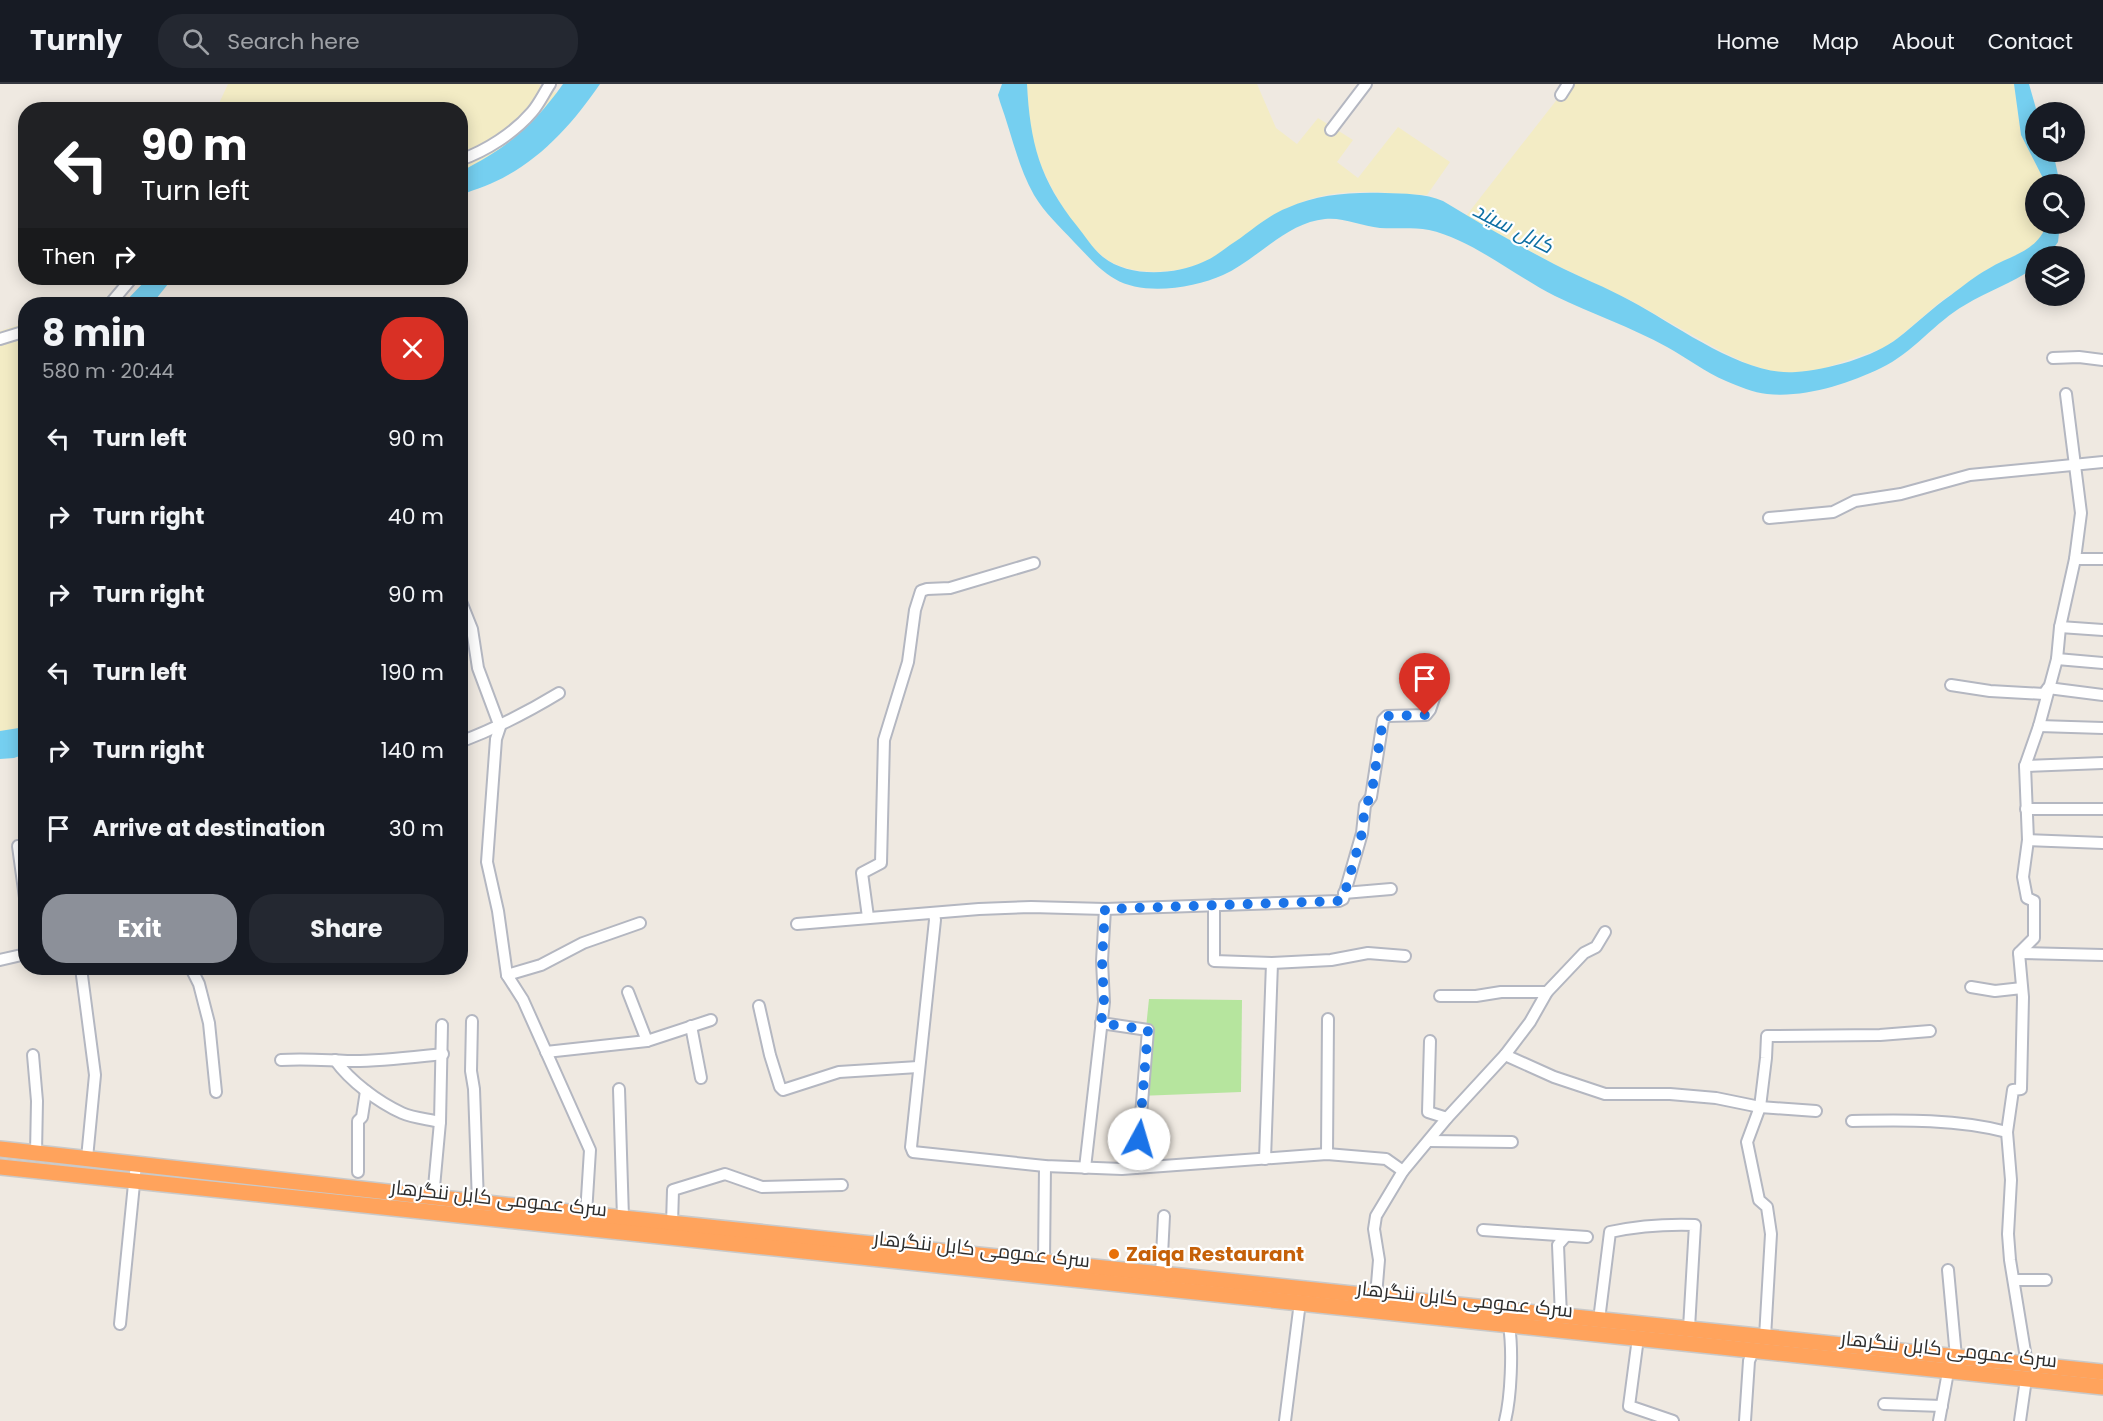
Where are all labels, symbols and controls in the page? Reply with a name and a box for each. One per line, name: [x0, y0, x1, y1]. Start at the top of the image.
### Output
search box: [158, 14, 578, 68]
text: Turnly: [30, 21, 122, 60]
icon: search: [179, 25, 212, 58]
text: Search here: [227, 26, 360, 57]
text: Home: [1717, 27, 1779, 56]
text: Map: [1812, 27, 1859, 56]
text: About: [1892, 27, 1955, 56]
text: Contact: [1988, 27, 2073, 56]
map controls: [2025, 102, 2085, 306]
button: sound: [2025, 102, 2085, 162]
text: 90 m: [141, 116, 248, 175]
icon: left: [42, 126, 120, 204]
text: Turn left: [141, 172, 250, 209]
button: search: [2025, 174, 2085, 234]
water label: کابل سيند: [1468, 195, 1558, 260]
icon: right: [108, 240, 141, 273]
text: Then: [42, 241, 96, 272]
button: layers: [2025, 246, 2085, 306]
text: 8 min: [42, 308, 146, 359]
button: close: [381, 317, 444, 380]
text: 580 m · 20:44: [42, 357, 174, 385]
icon: left: [42, 422, 75, 455]
text: Turn left: [93, 423, 187, 454]
text: 90 m: [388, 423, 444, 454]
icon: right: [42, 500, 75, 533]
text: Turn right: [93, 501, 204, 532]
text: 40 m: [388, 501, 444, 532]
icon: right: [42, 578, 75, 611]
text: Turn right: [93, 579, 204, 610]
text: 90 m: [388, 579, 444, 610]
pin: [1399, 653, 1450, 715]
icon: left: [42, 656, 75, 689]
text: Turn left: [93, 657, 187, 688]
text: 190 m: [381, 657, 444, 688]
icon: arrive: [1408, 662, 1441, 695]
icon: right: [42, 734, 75, 767]
text: Turn right: [93, 735, 204, 766]
text: 140 m: [381, 735, 444, 766]
icon: arrive: [42, 812, 75, 845]
text: Arrive at destination: [93, 813, 325, 844]
text: 30 m: [389, 813, 444, 844]
button: Exit: [42, 894, 237, 963]
button: Share: [249, 894, 444, 963]
position arrow: [1107, 1107, 1171, 1171]
street label: سرک عمومی کابل ننگرهار: [388, 1173, 609, 1223]
street label: سرک عمومی کابل ننگرهار: [871, 1224, 1092, 1274]
place label: Zaiqa Restaurant: [1126, 1240, 1304, 1268]
marker: Zaiqa Restaurant: [1107, 1247, 1121, 1261]
street label: سرک عمومی کابل ننگرهار: [1354, 1274, 1575, 1324]
street label: سرک عمومی کابل ننگرهار: [1838, 1324, 2059, 1374]

